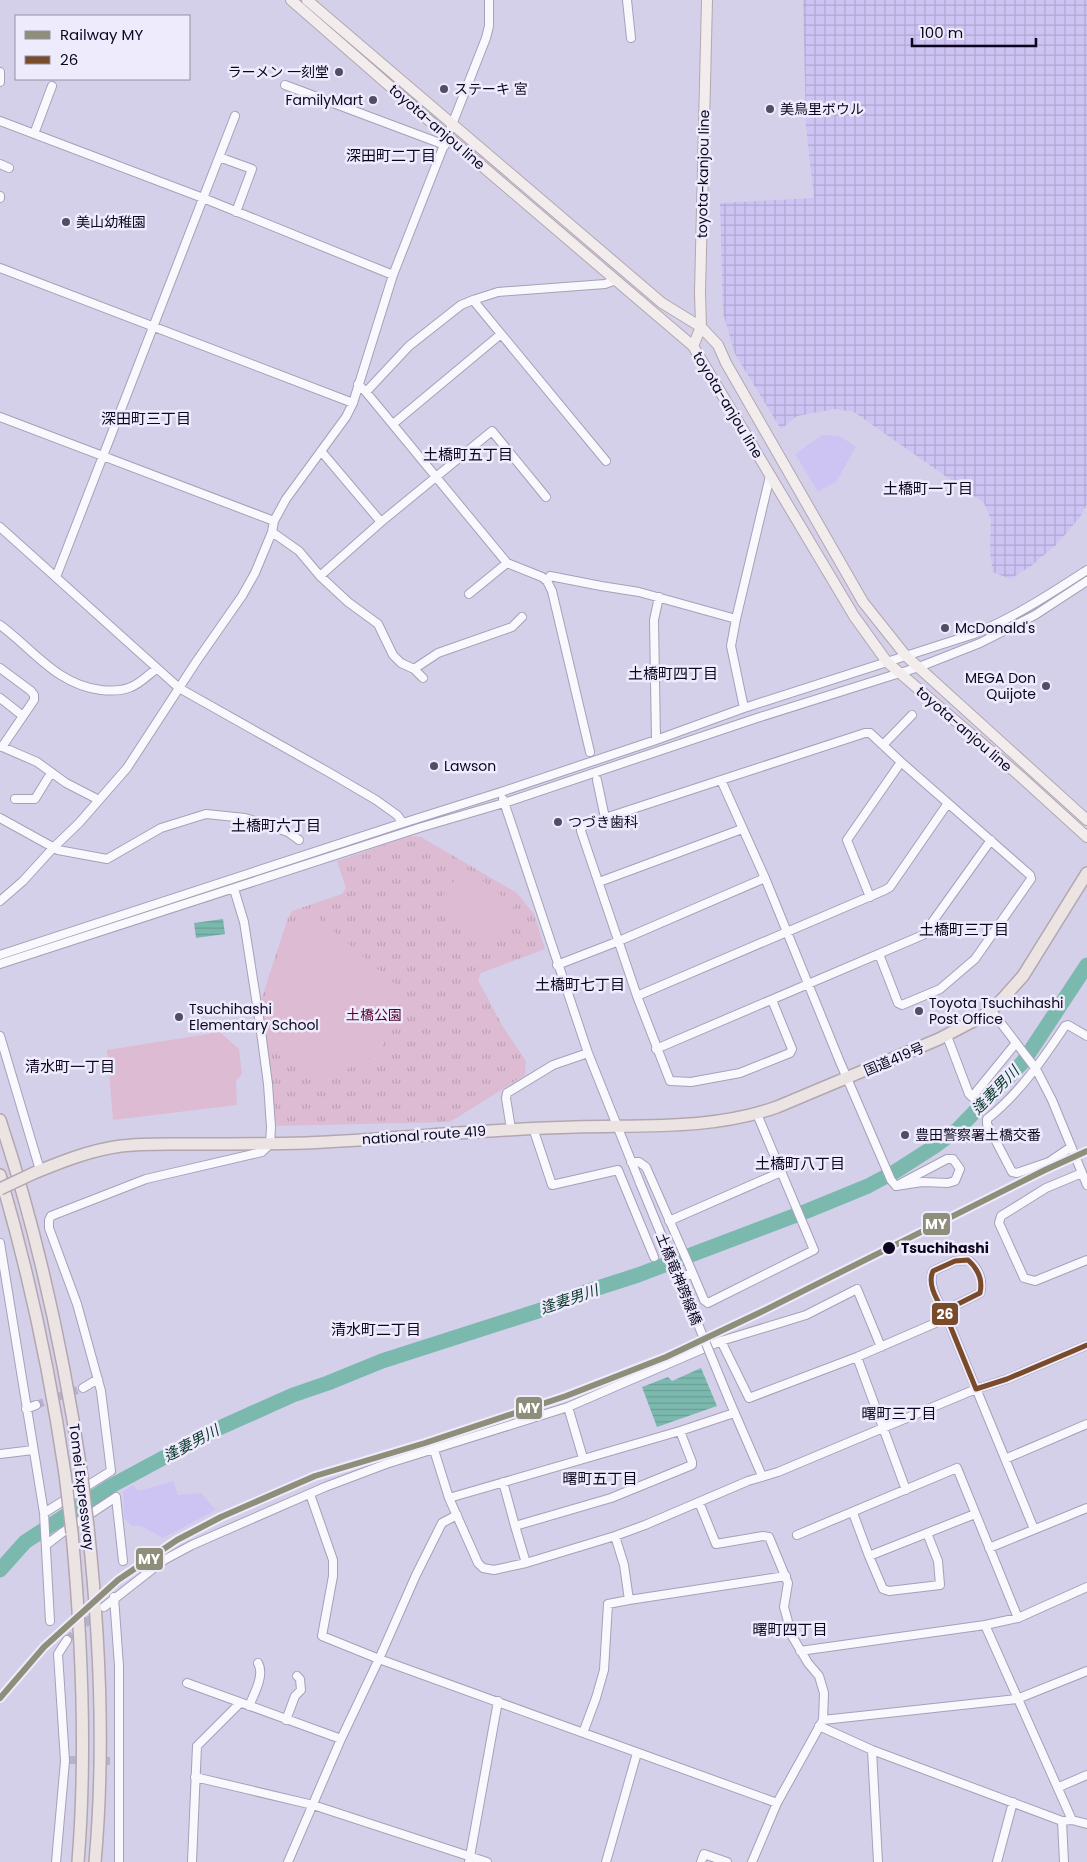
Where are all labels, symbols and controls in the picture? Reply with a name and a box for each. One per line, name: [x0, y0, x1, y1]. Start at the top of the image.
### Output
legend: [15, 15, 190, 80]
scale bar: [912, 15, 1036, 47]
text: 100 m: [920, 22, 963, 43]
text: Railway MY: [60, 24, 143, 45]
text: 26: [60, 49, 78, 70]
place label: ラーメン 一刻堂: [228, 62, 329, 82]
marker: ラーメン 一刻堂: [333, 66, 345, 78]
place label: ステーキ 宮: [454, 79, 528, 99]
street label: toyota-anjou line: [385, 80, 490, 175]
marker: ステーキ 宮: [438, 83, 450, 95]
place label: FamilyMart: [285, 90, 363, 110]
marker: FamilyMart: [367, 94, 379, 106]
place label: 美鳥里ボウル: [780, 99, 864, 119]
marker: 美鳥里ボウル: [764, 103, 776, 115]
street label: toyota-kanjou line: [692, 109, 714, 238]
district label: 深田町二丁目: [346, 145, 436, 166]
place label: 美山幼稚園: [76, 212, 146, 232]
marker: 美山幼稚園: [60, 216, 72, 228]
street label: toyota-anjou line: [688, 348, 768, 462]
district label: 深田町三丁目: [101, 408, 191, 429]
district label: 土橋町五丁目: [423, 444, 513, 465]
district label: 土橋町一丁目: [883, 478, 973, 499]
place label: McDonald's: [955, 618, 1035, 638]
marker: McDonald's: [939, 622, 951, 634]
district label: 土橋町四丁目: [628, 663, 718, 684]
place label: MEGA Don Quijote: [965, 668, 1036, 704]
marker: MEGA Don Quijote: [1040, 680, 1052, 692]
street label: toyota-anjou line: [912, 682, 1017, 777]
place label: Lawson: [444, 756, 496, 776]
marker: Lawson: [428, 760, 440, 772]
place label: つづき歯科: [568, 812, 638, 832]
district label: 土橋町六丁目: [231, 815, 321, 836]
marker: つづき歯科: [552, 816, 564, 828]
district label: 土橋町三丁目: [919, 919, 1009, 940]
district label: 土橋町七丁目: [535, 974, 625, 995]
place label: Toyota Tsuchihashi Post Office: [929, 993, 1064, 1029]
place label: Tsuchihashi Elementary School: [189, 999, 319, 1035]
park label: 土橋公園: [346, 1005, 402, 1025]
marker: Toyota Tsuchihashi Post Office: [913, 1005, 925, 1017]
marker: Tsuchihashi Elementary School: [173, 1011, 185, 1023]
street label: 国道419号: [861, 1037, 927, 1081]
district label: 清水町一丁目: [25, 1056, 115, 1077]
water label: 逢妻男川: [967, 1060, 1025, 1119]
street label: national route 419: [361, 1121, 487, 1149]
place label: 豊田警察署土橋交番: [915, 1125, 1041, 1145]
marker: 豊田警察署土橋交番: [899, 1129, 911, 1141]
district label: 土橋町八丁目: [755, 1153, 845, 1174]
line badge: MY: [922, 1212, 951, 1236]
text: MY: [925, 1214, 948, 1234]
street label: 土橋竜神跨線橋: [651, 1230, 707, 1328]
place label: Tsuchihashi: [901, 1238, 989, 1258]
marker: Tsuchihashi: [881, 1240, 897, 1256]
water label: 逢妻男川: [537, 1279, 603, 1319]
line badge: 26: [931, 1302, 959, 1326]
text: 26: [937, 1304, 954, 1324]
district label: 清水町二丁目: [331, 1319, 421, 1340]
line badge: MY: [515, 1396, 543, 1420]
text: MY: [518, 1398, 541, 1418]
district label: 曙町三丁目: [861, 1403, 937, 1424]
water label: 逢妻男川: [160, 1419, 224, 1466]
street label: Tomei Expressway: [64, 1422, 100, 1552]
district label: 曙町五丁目: [562, 1468, 638, 1489]
line badge: MY: [135, 1547, 164, 1571]
text: MY: [138, 1549, 161, 1569]
district label: 曙町四丁目: [752, 1619, 828, 1640]

